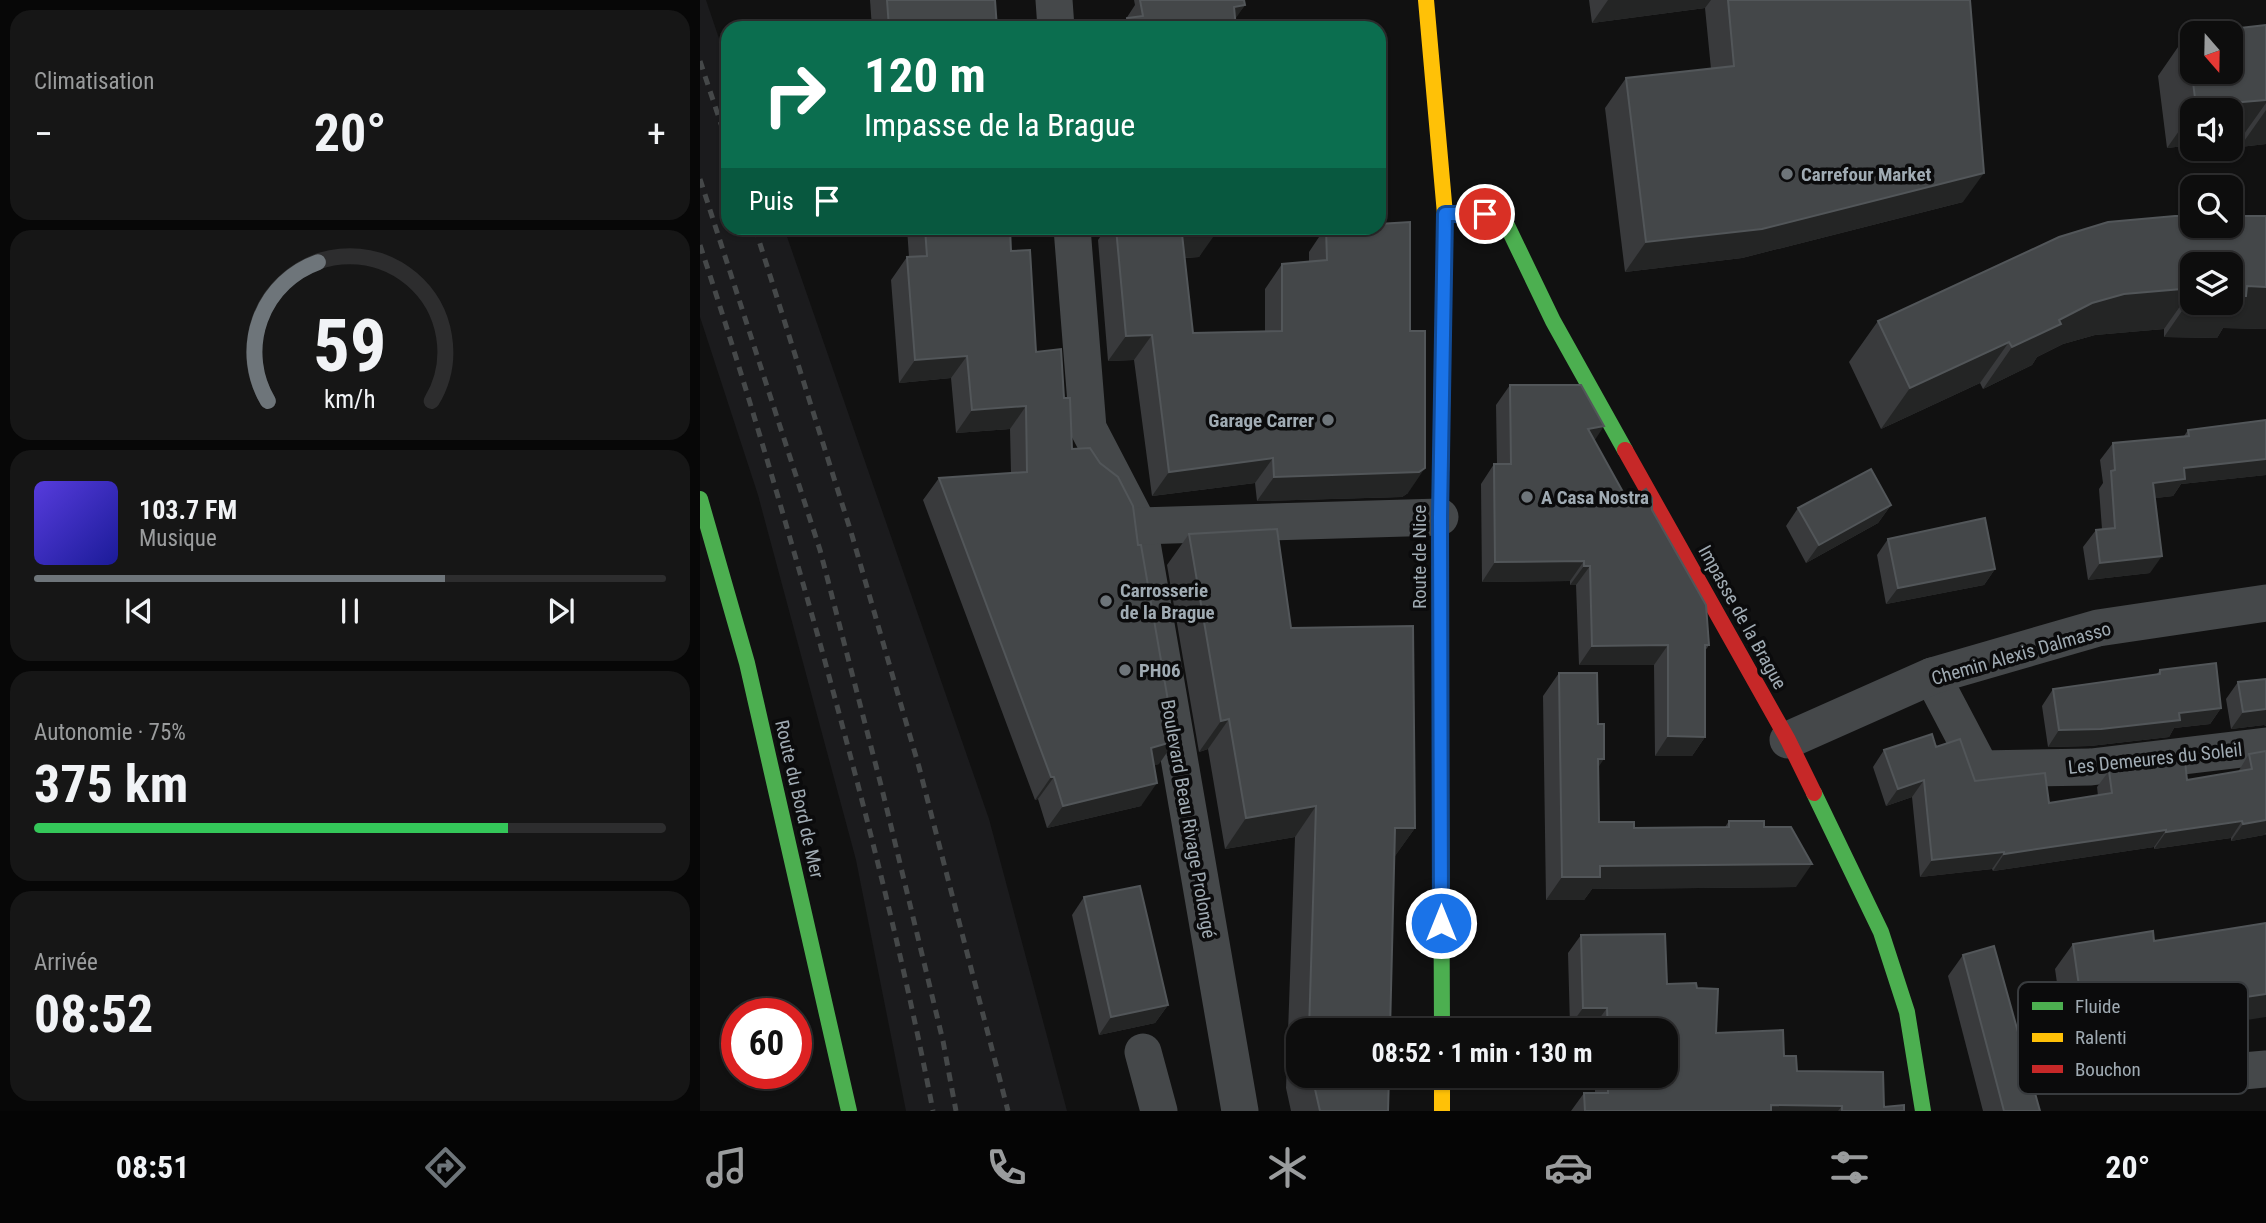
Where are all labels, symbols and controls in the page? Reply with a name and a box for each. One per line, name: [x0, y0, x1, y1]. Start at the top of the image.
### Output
north arrow: [2180, 21, 2244, 84]
map controls: [2180, 21, 2243, 315]
text: 120 m: [864, 47, 986, 104]
icon: right: [749, 49, 840, 140]
text: Climatisation: [34, 68, 154, 95]
button: sound: [2180, 98, 2243, 161]
text: 20°: [314, 103, 386, 164]
text: Impasse de la Brague: [864, 106, 1135, 144]
text: −: [34, 112, 53, 156]
text: +: [647, 112, 666, 156]
place label: Carrefour Market: [1801, 163, 1932, 186]
marker: Carrefour Market: [1779, 166, 1795, 182]
button: search: [2180, 175, 2243, 238]
icon: arrive: [808, 182, 846, 220]
pin: [1455, 184, 1515, 244]
text: Puis: [749, 186, 794, 216]
icon: arrive: [1466, 195, 1504, 233]
button: layers: [2180, 252, 2243, 315]
text: 59: [313, 304, 387, 390]
text: km/h: [324, 385, 376, 414]
place label: Garage Carrer: [1208, 409, 1314, 432]
marker: Garage Carrer: [1320, 412, 1336, 428]
place label: A Casa Nostra: [1541, 486, 1649, 509]
marker: A Casa Nostra: [1519, 489, 1535, 505]
text: 103.7 FM: [139, 495, 237, 525]
street label: Route de Nice: [1408, 505, 1431, 609]
text: Musique: [139, 525, 217, 552]
street label: Impasse de la Brague: [1693, 541, 1792, 693]
place label: Carrosserie de la Brague: [1120, 579, 1215, 624]
icon: previous: [120, 592, 158, 630]
icon: pause: [331, 592, 369, 630]
icon: next: [542, 592, 580, 630]
marker: Carrosserie de la Brague: [1098, 593, 1114, 609]
street label: Chemin Alexis Dalmasso: [1929, 617, 2114, 690]
place label: PH06: [1139, 659, 1181, 682]
marker: PH06: [1117, 662, 1133, 678]
street label: Boulevard Beau Rivage Prolongé: [1156, 698, 1221, 940]
street label: Route du Bord de Mer: [770, 718, 829, 881]
text: Autonomie · 75%: [34, 719, 186, 746]
street label: Les Demeures du Soleil: [2067, 738, 2243, 779]
text: 375 km: [34, 754, 188, 815]
position arrow: [1404, 886, 1478, 960]
text: Arrivée: [34, 949, 98, 976]
legend: [2018, 982, 2248, 1094]
text: 08:52: [34, 984, 153, 1045]
text: Fluide: [2075, 995, 2120, 1018]
speed limit sign: 60: [721, 998, 812, 1089]
text: Ralenti: [2075, 1026, 2127, 1049]
text: 08:52 · 1 min · 130 m: [1372, 1038, 1592, 1068]
text: Bouchon: [2075, 1058, 2141, 1081]
icon: directions: [421, 1143, 470, 1192]
icon: music: [702, 1143, 751, 1192]
icon: phone: [982, 1143, 1031, 1192]
icon: climate: [1263, 1143, 1312, 1192]
icon: car: [1544, 1143, 1593, 1192]
icon: filters: [1825, 1143, 1874, 1192]
text: 08:51: [116, 1148, 189, 1186]
text: 20°: [2105, 1148, 2150, 1186]

